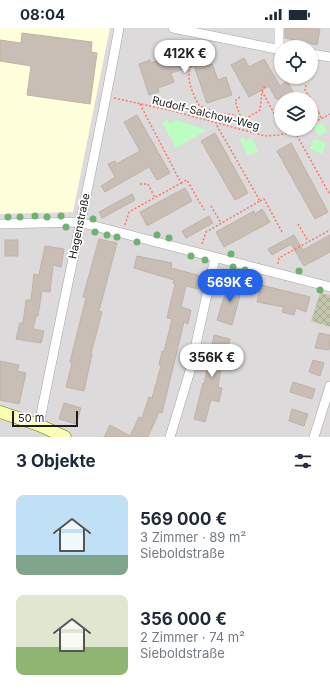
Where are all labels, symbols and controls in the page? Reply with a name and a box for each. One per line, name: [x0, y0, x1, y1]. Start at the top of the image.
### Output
text: 08:04: [20, 5, 65, 24]
pin: 412K €: [152, 40, 218, 74]
map controls: [274, 40, 318, 136]
button: locate: [274, 40, 318, 84]
text: 412K €: [163, 45, 207, 61]
button: layers: [274, 92, 318, 136]
street label: Rudolf-Salchow-Weg: [151, 93, 261, 133]
street label: Hagenstraße: [65, 192, 93, 260]
pin: 569K €: [197, 269, 263, 303]
text: 569K €: [207, 274, 253, 290]
pin: 356K €: [179, 344, 245, 378]
text: 356K €: [189, 349, 235, 365]
scale bar: [12, 409, 78, 428]
text: 50 m: [18, 411, 44, 425]
icon: filters: [292, 450, 314, 472]
text: 3 Objekte: [16, 451, 96, 471]
text: 569 000 €: [140, 509, 227, 529]
icon: home: [48, 511, 96, 559]
text: 3 Zimmer · 89 m²: [140, 529, 246, 545]
text: Sieboldstraße: [140, 545, 225, 561]
text: 356 000 €: [140, 609, 227, 629]
icon: home: [48, 611, 96, 659]
text: 2 Zimmer · 74 m²: [140, 629, 245, 645]
text: Sieboldstraße: [140, 645, 225, 661]

